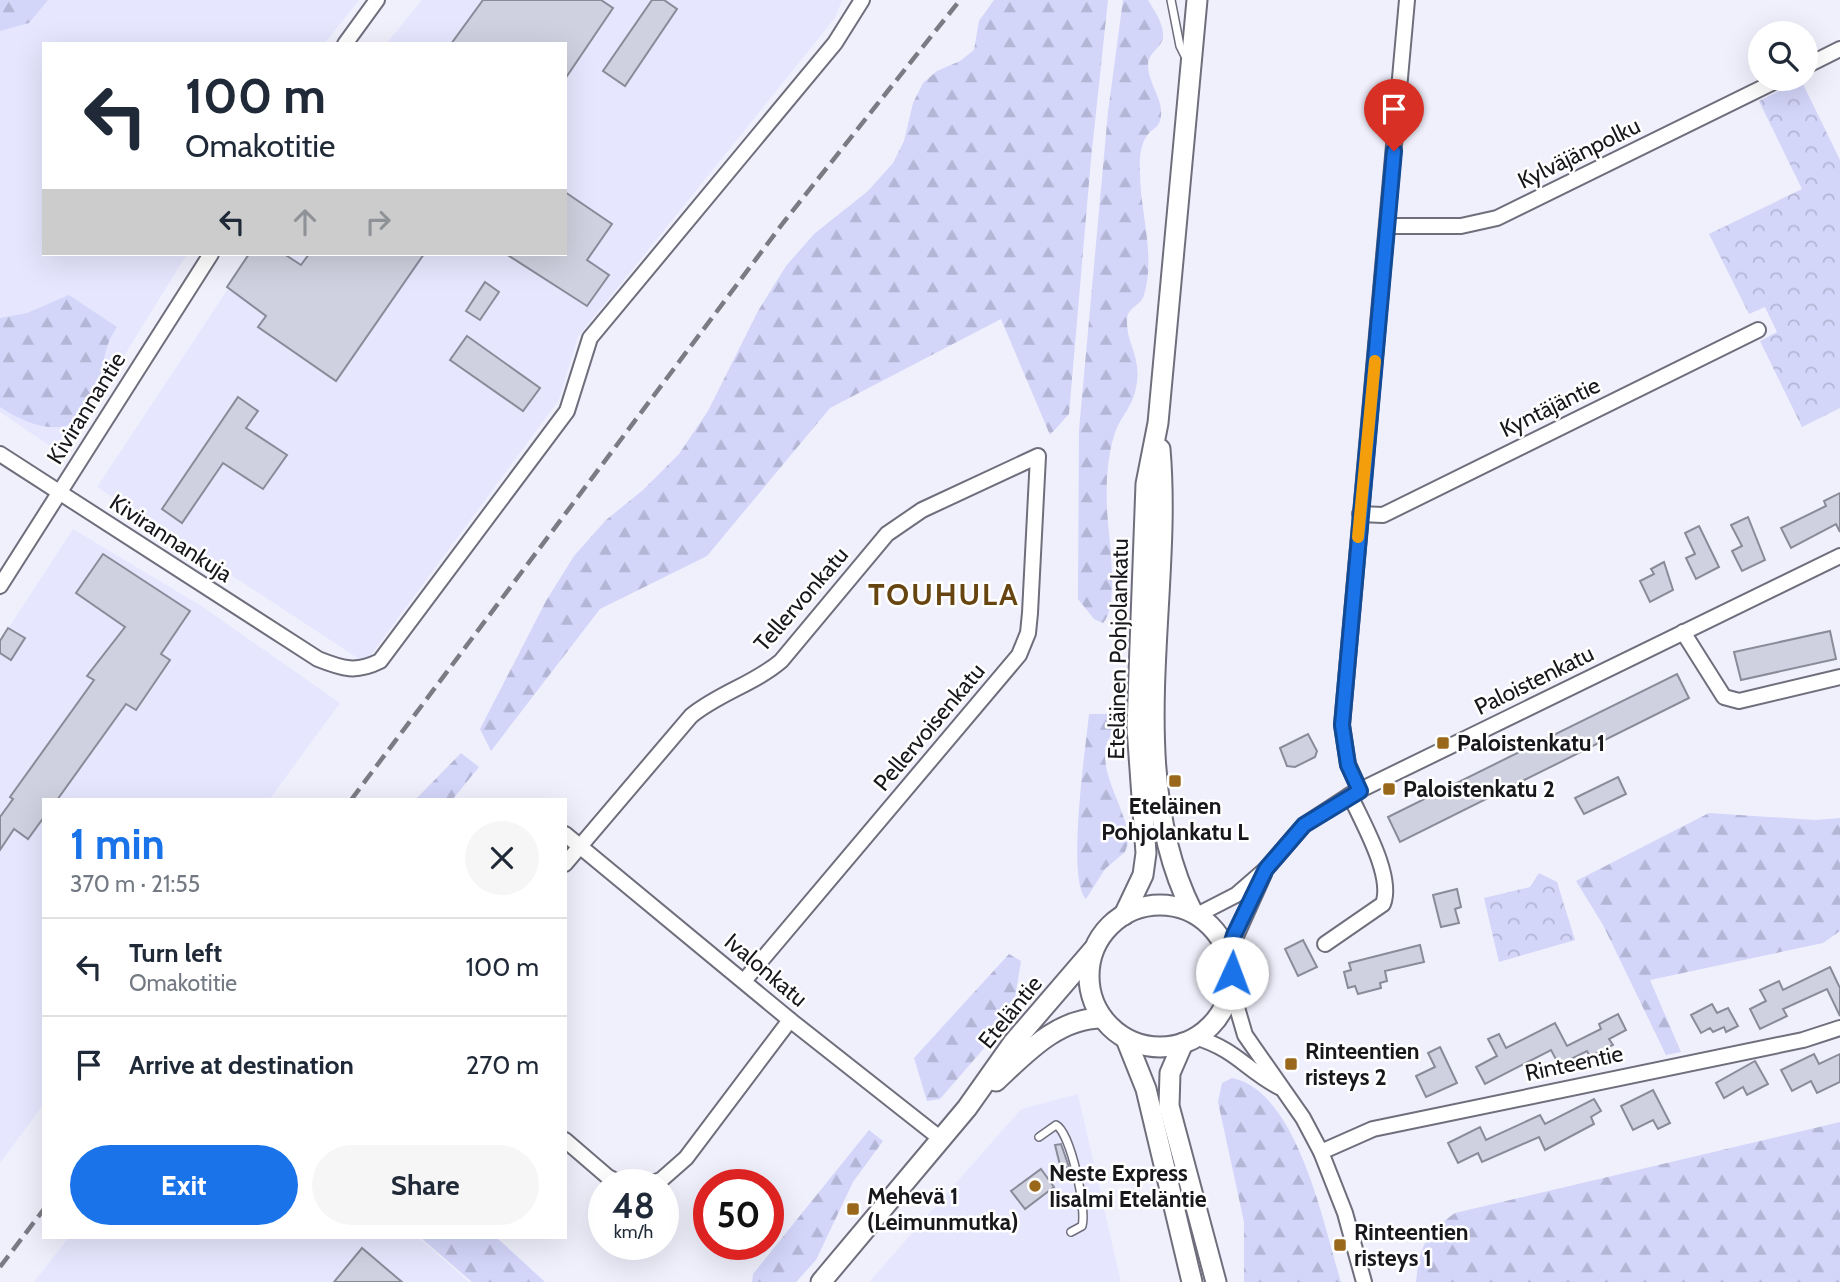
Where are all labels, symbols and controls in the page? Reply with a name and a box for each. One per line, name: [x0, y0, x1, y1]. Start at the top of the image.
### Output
map controls: [1748, 21, 1818, 91]
button: search: [1748, 21, 1818, 91]
text: 100 m: [185, 66, 326, 125]
icon: left: [70, 70, 161, 161]
pin: [1364, 79, 1424, 151]
icon: arrive: [1375, 90, 1413, 128]
street label: Kylväjänpolku: [1513, 111, 1645, 195]
text: Omakotitie: [185, 126, 335, 165]
icon: left: [213, 203, 251, 241]
icon: ahead: [286, 203, 324, 241]
icon: right: [359, 203, 397, 241]
street label: Kivirannantie: [41, 347, 132, 469]
street label: Kyntäjäntie: [1495, 371, 1605, 443]
street label: Kivirannankuja: [104, 488, 238, 588]
street label: Eteläinen Pohjolankatu: [1102, 538, 1134, 760]
street label: Tellervonkatu: [748, 541, 854, 657]
district label: TOUHULA: [868, 576, 1020, 613]
street label: Paloistenkatu: [1470, 639, 1598, 721]
street label: Pellervoisenkatu: [867, 657, 991, 797]
place label: Paloistenkatu 1: [1457, 729, 1605, 757]
marker: Paloistenkatu 1: [1435, 735, 1451, 751]
marker: Eteläinen Pohjolankatu L: [1167, 773, 1183, 789]
place label: Paloistenkatu 2: [1403, 775, 1555, 803]
marker: Paloistenkatu 2: [1381, 781, 1397, 797]
place label: Eteläinen Pohjolankatu L: [1101, 792, 1249, 846]
text: 1 min: [70, 818, 165, 870]
button: close: [465, 821, 539, 895]
text: 370 m · 21:55: [70, 870, 200, 898]
street label: Ivalonkatu: [719, 927, 813, 1013]
position arrow: [1195, 936, 1269, 1010]
text: Turn left: [129, 937, 222, 969]
icon: left: [70, 948, 108, 986]
text: 100 m: [466, 951, 539, 983]
text: Omakotitie: [129, 969, 237, 997]
street label: Eteläntie: [972, 970, 1048, 1054]
place label: Rinteentien risteys 2: [1305, 1037, 1419, 1091]
street label: Rinteentie: [1522, 1039, 1626, 1087]
icon: arrive: [70, 1046, 108, 1084]
text: Arrive at destination: [129, 1049, 354, 1081]
text: 270 m: [466, 1049, 539, 1081]
marker: Rinteentien risteys 2: [1283, 1056, 1299, 1072]
button: Exit: [70, 1145, 298, 1225]
button: Share: [312, 1145, 539, 1225]
place label: Neste Express Iisalmi Eteläntie: [1049, 1159, 1207, 1213]
speed limit sign: 50: [693, 1169, 784, 1260]
marker: Neste Express Iisalmi Eteläntie: [1027, 1178, 1043, 1194]
place label: Mehevä 1 (Leimunmutka): [867, 1182, 1019, 1236]
text: 48: [612, 1184, 655, 1227]
marker: Mehevä 1 (Leimunmutka): [845, 1201, 861, 1217]
place label: Rinteentien risteys 1: [1354, 1218, 1468, 1272]
text: km/h: [614, 1221, 653, 1243]
marker: Rinteentien risteys 1: [1332, 1237, 1348, 1253]

